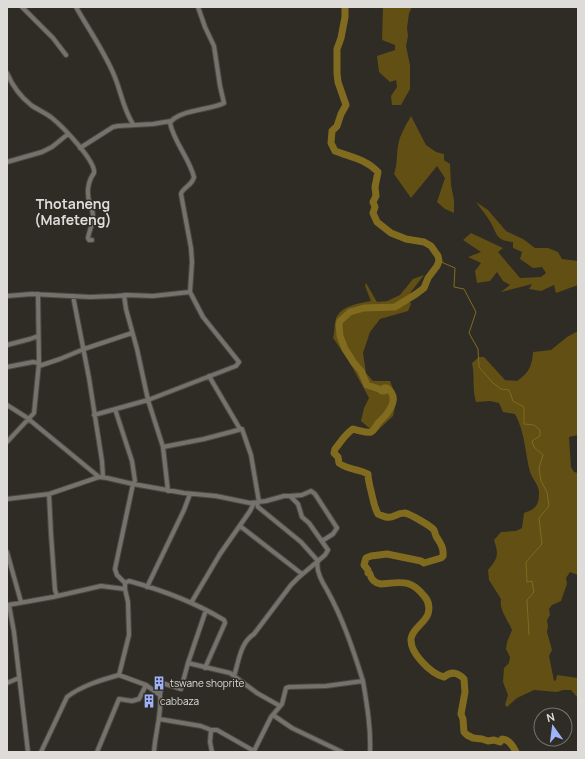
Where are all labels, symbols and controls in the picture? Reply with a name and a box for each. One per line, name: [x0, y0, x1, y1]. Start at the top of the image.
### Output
district label: Thotaneng (Mafeteng): [34, 194, 112, 229]
building icon: tswane shoprite: [151, 675, 167, 691]
place label: tswane shoprite: [170, 676, 245, 690]
building icon: cabbaza: [141, 693, 157, 709]
place label: cabbaza: [160, 694, 199, 708]
north arrow: [533, 707, 573, 747]
text: N: [545, 709, 556, 725]

